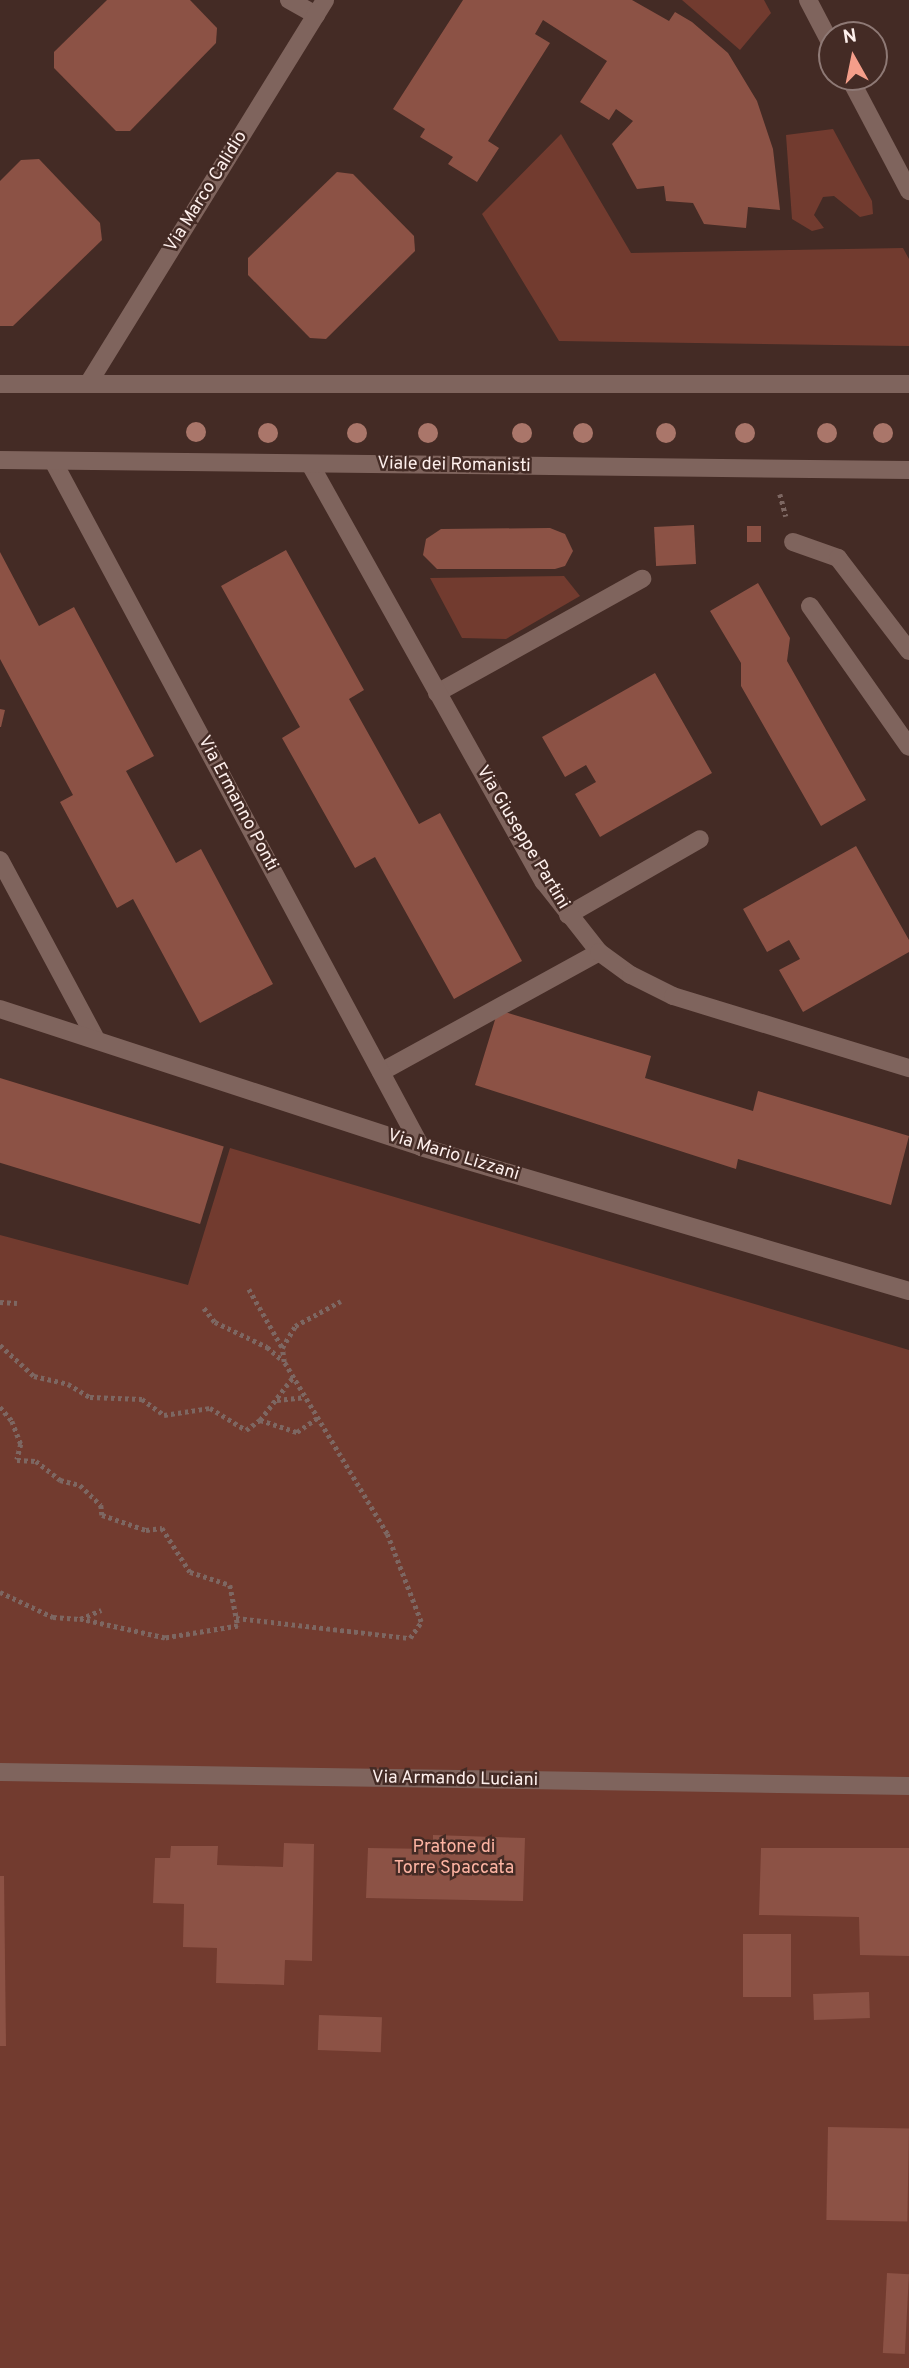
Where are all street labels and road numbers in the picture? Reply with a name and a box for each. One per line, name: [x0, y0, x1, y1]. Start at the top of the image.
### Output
street label: Via Marco Calidio: [161, 127, 253, 257]
street label: Viale dei Romanisti: [377, 454, 531, 478]
street label: Via Ermanno Ponti: [192, 733, 282, 875]
street label: Via Giuseppe Partini: [471, 762, 573, 914]
street label: Via Mario Lizzani: [385, 1126, 521, 1186]
street label: Via Armando Luciani: [371, 1768, 539, 1792]

